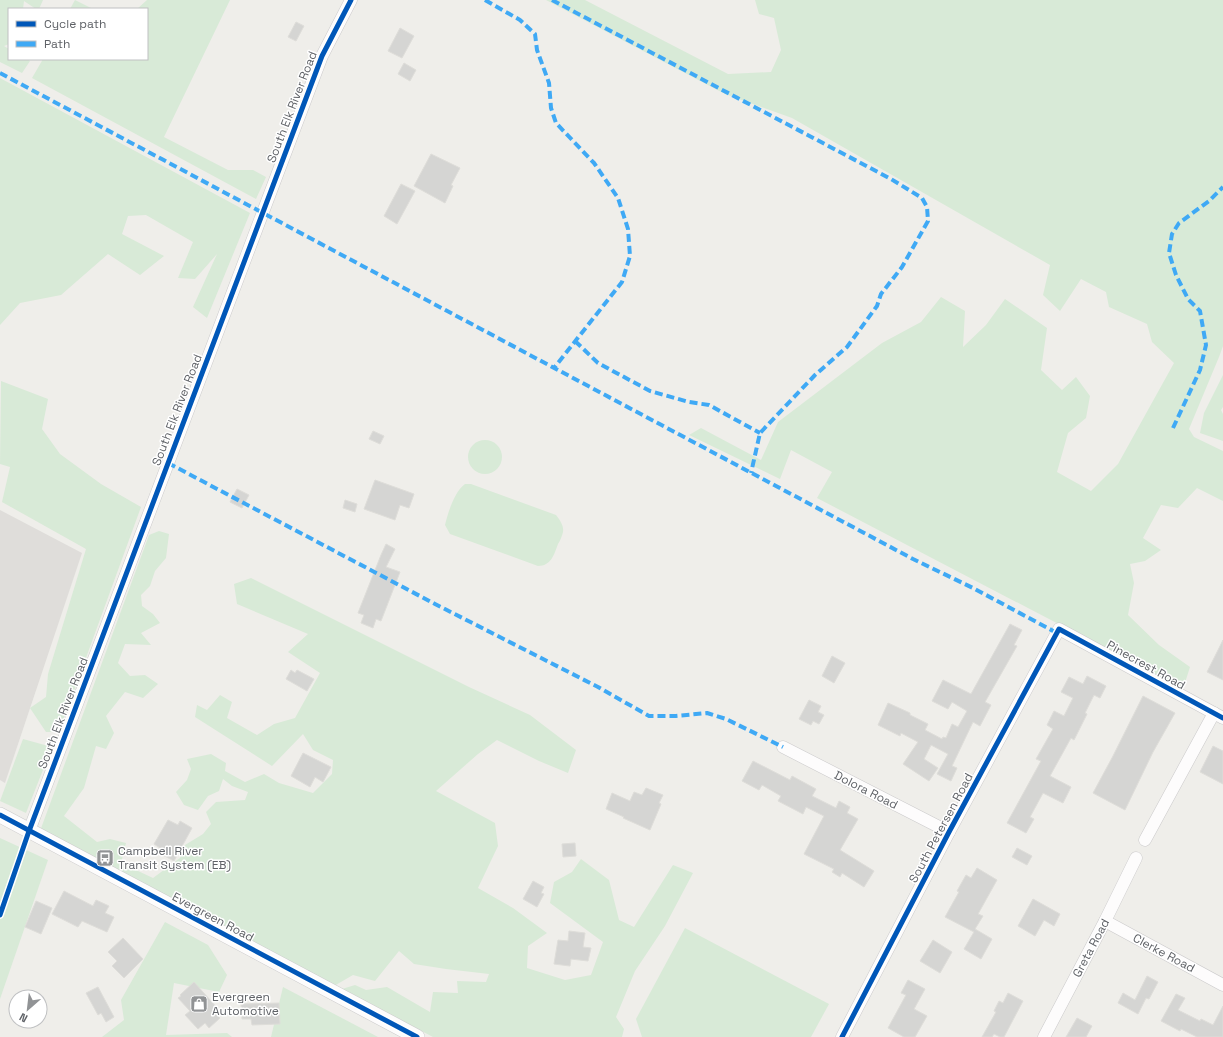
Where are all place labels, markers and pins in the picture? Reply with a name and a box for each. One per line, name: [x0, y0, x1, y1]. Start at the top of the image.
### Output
place label: Campbell River Transit System (EB): [118, 843, 231, 873]
bus stop icon: Campbell River Transit System (EB): [95, 848, 115, 868]
place label: Evergreen Automotive: [212, 989, 279, 1019]
shop icon: Evergreen Automotive: [189, 994, 209, 1014]

